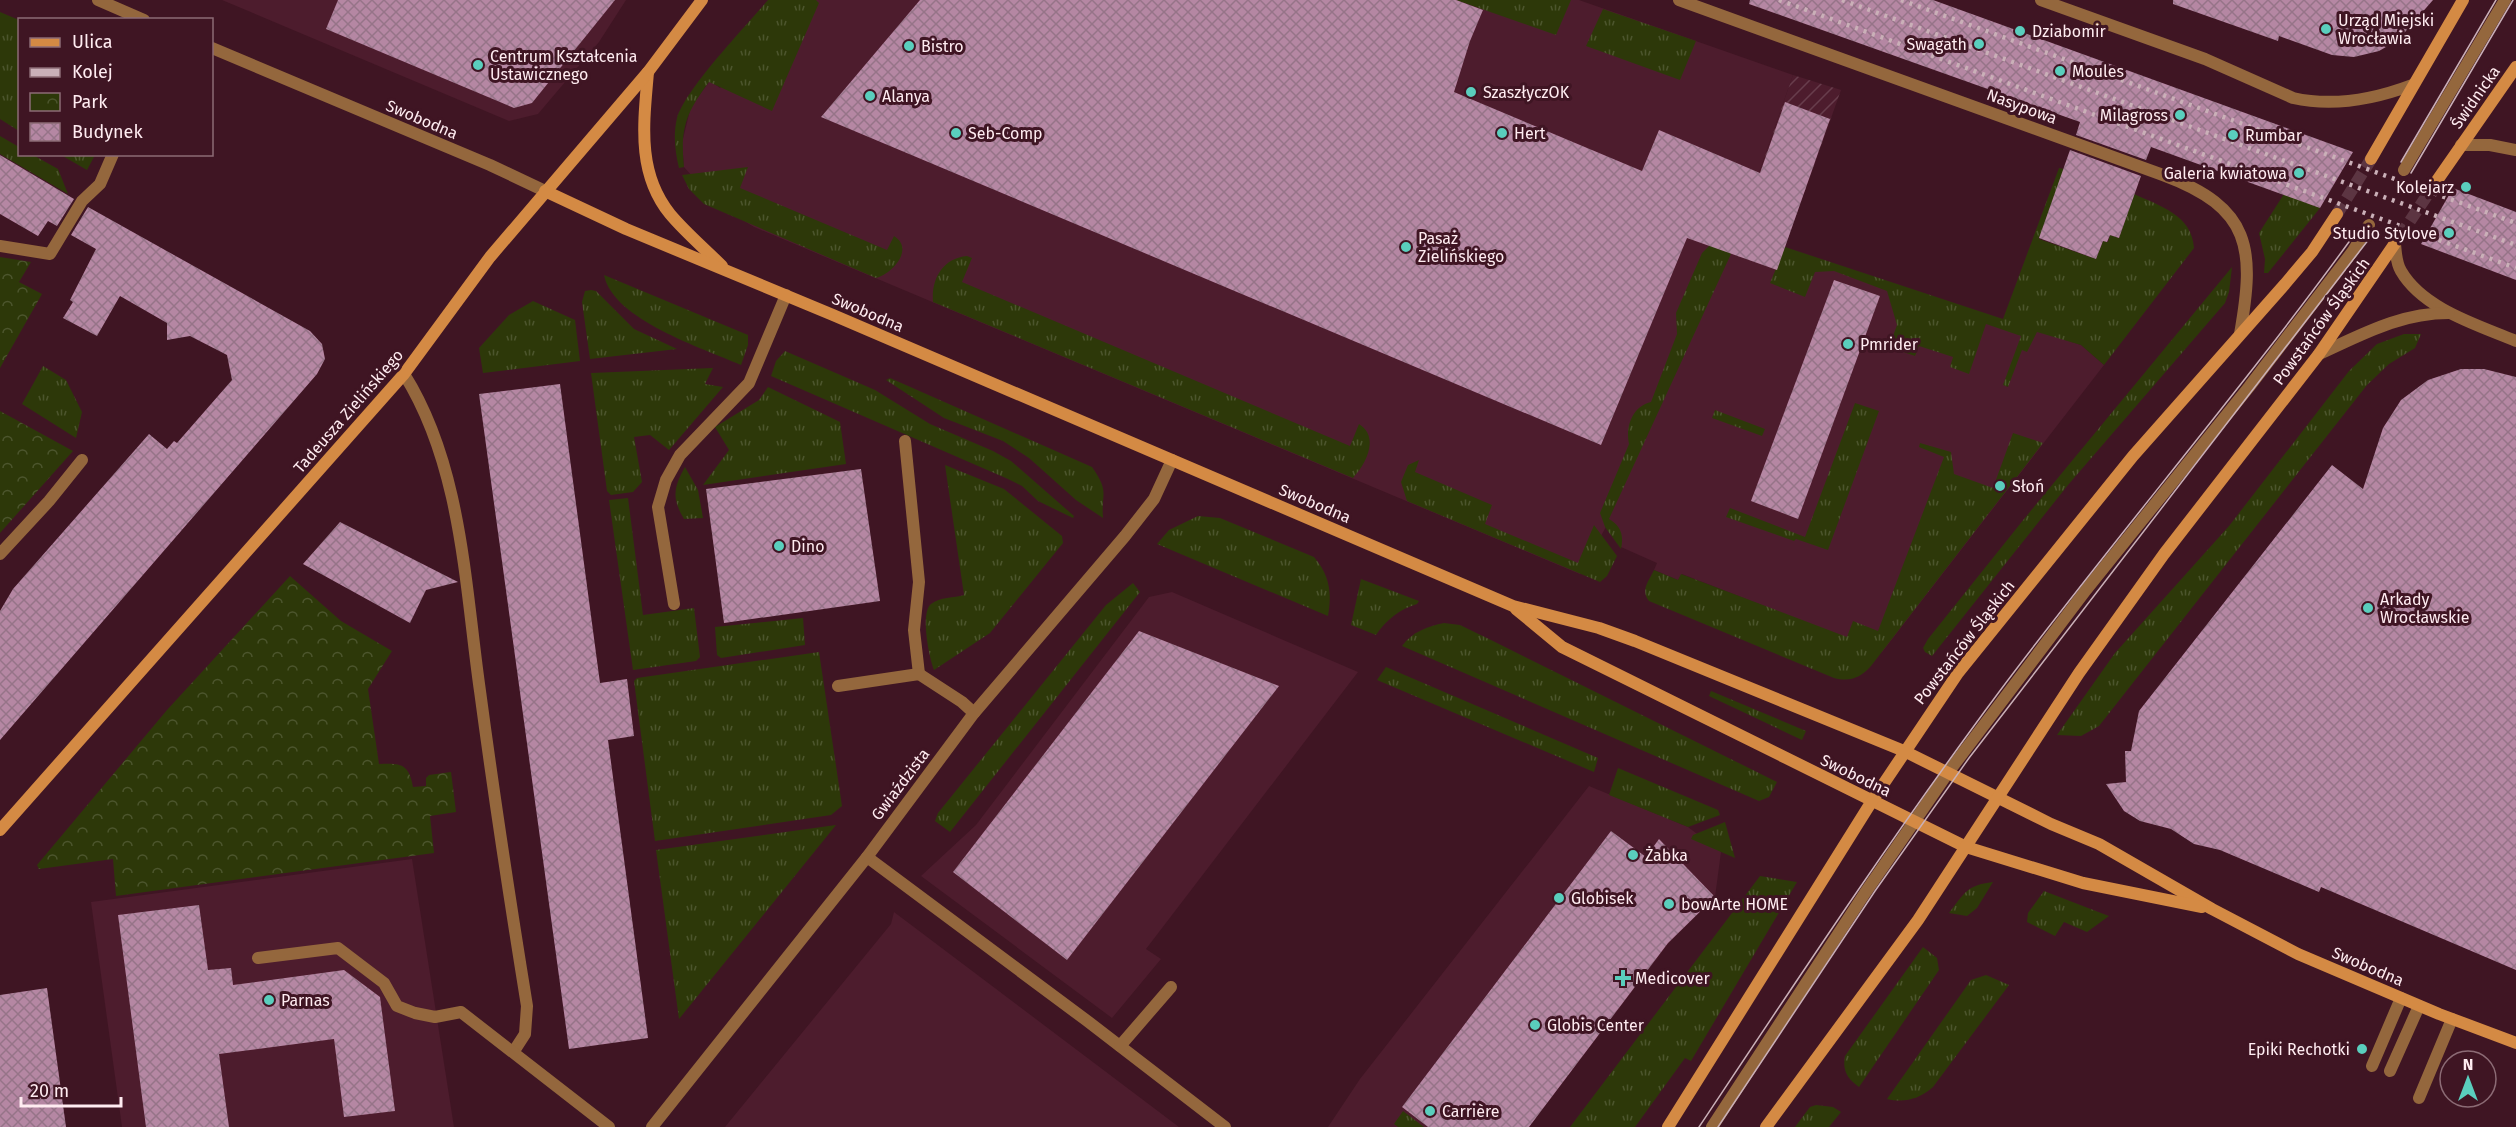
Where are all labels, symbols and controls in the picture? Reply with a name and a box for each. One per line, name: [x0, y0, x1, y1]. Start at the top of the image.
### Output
place label: Urząd Miejski Wrocławia: [2338, 11, 2434, 48]
legend: [18, 18, 213, 156]
place label: Dziabomir: [2032, 22, 2106, 41]
marker: Urząd Miejski Wrocławia: [2319, 22, 2333, 36]
marker: Dziabomir: [2013, 24, 2027, 38]
text: Ulica: [72, 31, 112, 53]
place label: Swagath: [1907, 35, 1967, 54]
place label: Bistro: [921, 37, 964, 56]
marker: Swagath: [1972, 37, 1986, 51]
marker: Bistro: [902, 39, 916, 53]
place label: Centrum Kształcenia Ustawicznego: [490, 47, 638, 84]
marker: Centrum Kształcenia Ustawicznego: [471, 58, 485, 72]
text: Kolej: [72, 61, 113, 83]
place label: Moules: [2072, 62, 2124, 81]
street label: Świdnicka: [2446, 62, 2504, 132]
marker: Moules: [2053, 64, 2067, 78]
place label: SzaszłyczOK: [1483, 83, 1570, 102]
marker: SzaszłyczOK: [1464, 85, 1478, 99]
street label: Nasypowa: [1984, 85, 2060, 128]
place label: Alanya: [882, 87, 930, 106]
marker: Alanya: [863, 89, 877, 103]
text: Park: [72, 91, 108, 113]
street label: Swobodna: [383, 96, 461, 143]
place label: Milagross: [2100, 106, 2168, 125]
marker: Milagross: [2173, 108, 2187, 122]
text: Budynek: [72, 121, 143, 143]
place label: Seb-Comp: [968, 124, 1043, 143]
place label: Hert: [1514, 124, 1546, 143]
marker: Seb-Comp: [949, 126, 963, 140]
marker: Hert: [1495, 126, 1509, 140]
place label: Rumbar: [2245, 126, 2303, 145]
marker: Rumbar: [2226, 128, 2240, 142]
place label: Galeria kwiatowa: [2164, 164, 2287, 183]
marker: Galeria kwiatowa: [2292, 166, 2306, 180]
place label: Kolejarz: [2396, 178, 2454, 197]
marker: Kolejarz: [2459, 180, 2473, 194]
place label: Studio Stylove: [2333, 224, 2437, 243]
marker: Studio Stylove: [2442, 226, 2456, 240]
place label: Pasaż Zielińskiego: [1418, 229, 1504, 266]
marker: Pasaż Zielińskiego: [1399, 240, 1413, 254]
street label: Powstańców Śląskich: [2268, 254, 2375, 389]
street label: Swobodna: [829, 289, 907, 336]
place label: Pmrider: [1860, 335, 1919, 354]
marker: Pmrider: [1841, 337, 1855, 351]
street label: Tadeusza Zielińskiego: [290, 346, 407, 477]
place label: Słoń: [2012, 477, 2044, 496]
marker: Słoń: [1993, 479, 2007, 493]
street label: Swobodna: [1276, 480, 1354, 527]
place label: Dino: [791, 537, 825, 556]
marker: Dino: [772, 539, 786, 553]
street label: Powstańców Śląskich: [1909, 576, 2020, 709]
place label: Arkady Wrocławskie: [2380, 590, 2469, 627]
marker: Arkady Wrocławskie: [2361, 601, 2375, 615]
street label: Gwiaździsta: [867, 745, 933, 824]
street label: Swobodna: [1817, 750, 1894, 801]
place label: Żabka: [1645, 845, 1688, 865]
marker: Żabka: [1626, 848, 1640, 862]
place label: Globisek: [1571, 889, 1634, 908]
marker: Globisek: [1552, 891, 1566, 905]
place label: bowArte HOME: [1681, 895, 1788, 914]
marker: bowArte HOME: [1662, 897, 1676, 911]
street label: Swobodna: [2329, 943, 2407, 990]
place label: Medicover: [1635, 969, 1710, 988]
marker: Medicover: [1616, 971, 1630, 985]
place label: Parnas: [281, 991, 330, 1010]
marker: Parnas: [262, 993, 276, 1007]
place label: Globis Center: [1547, 1016, 1645, 1035]
marker: Globis Center: [1528, 1018, 1542, 1032]
place label: Epiki Rechotki: [2248, 1040, 2350, 1059]
marker: Epiki Rechotki: [2355, 1042, 2369, 1056]
north arrow: [2438, 1049, 2498, 1109]
text: N: [2463, 1055, 2473, 1074]
scale bar: [21, 1070, 122, 1108]
text: 20 m: [30, 1080, 69, 1102]
place label: Carrière: [1442, 1102, 1500, 1121]
marker: Carrière: [1423, 1104, 1437, 1118]

